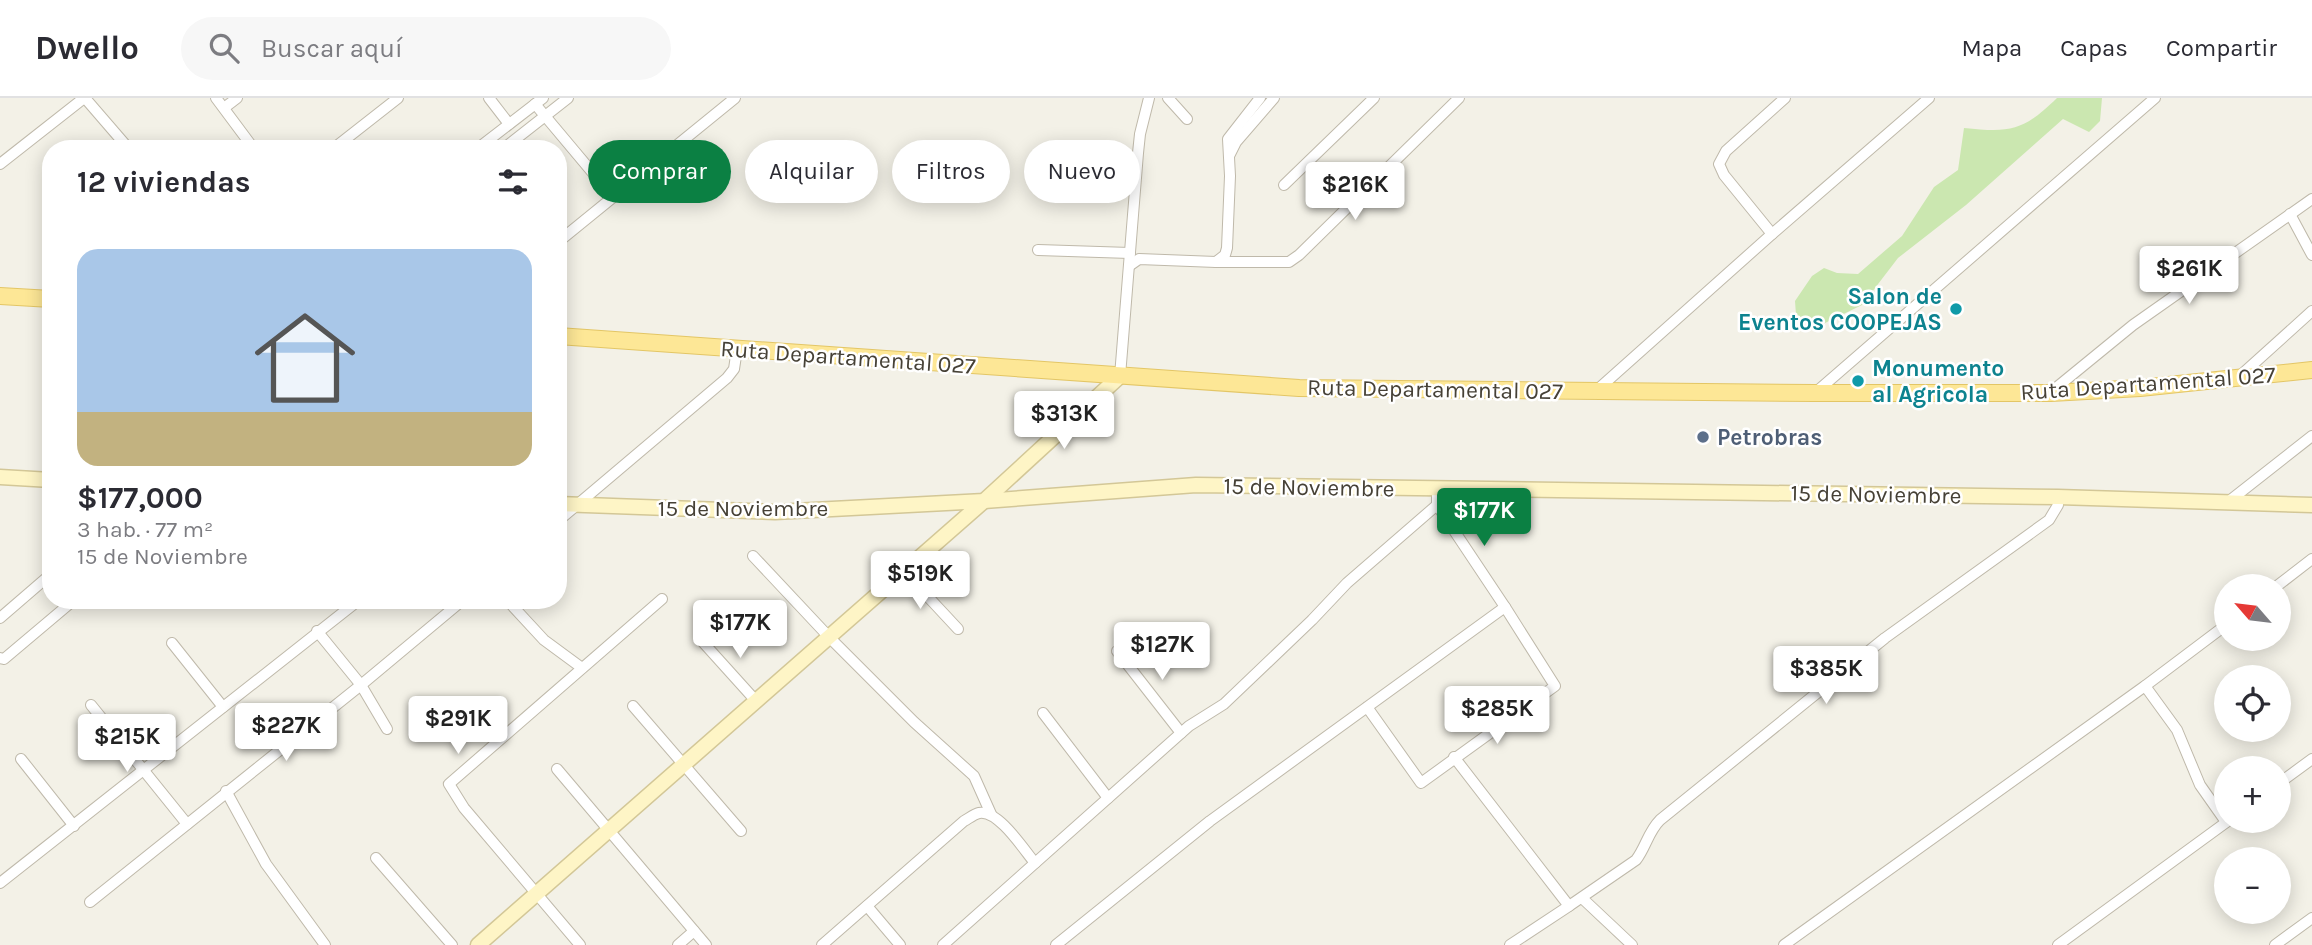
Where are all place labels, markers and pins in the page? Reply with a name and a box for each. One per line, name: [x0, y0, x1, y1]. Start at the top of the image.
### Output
pin: $216K: [1306, 162, 1404, 222]
pin: $261K: [2140, 246, 2238, 306]
place label: Salon de Eventos COOPEJAS: [1738, 283, 1942, 336]
marker: Salon de Eventos COOPEJAS: [1948, 301, 1964, 317]
place label: Monumento al Agricola: [1872, 355, 2004, 408]
marker: Monumento al Agricola: [1850, 373, 1866, 389]
pin: $313K: [1015, 392, 1113, 451]
place label: Petrobras: [1717, 424, 1822, 451]
marker: Petrobras: [1695, 429, 1711, 445]
pin: $177K: [1435, 489, 1533, 548]
pin: $519K: [871, 552, 969, 611]
pin: $177K: [691, 601, 789, 660]
pin: $127K: [1113, 622, 1211, 682]
pin: $385K: [1777, 646, 1875, 706]
pin: $285K: [1448, 686, 1546, 746]
pin: $291K: [409, 696, 507, 756]
pin: $227K: [237, 704, 335, 763]
pin: $215K: [78, 714, 176, 774]

